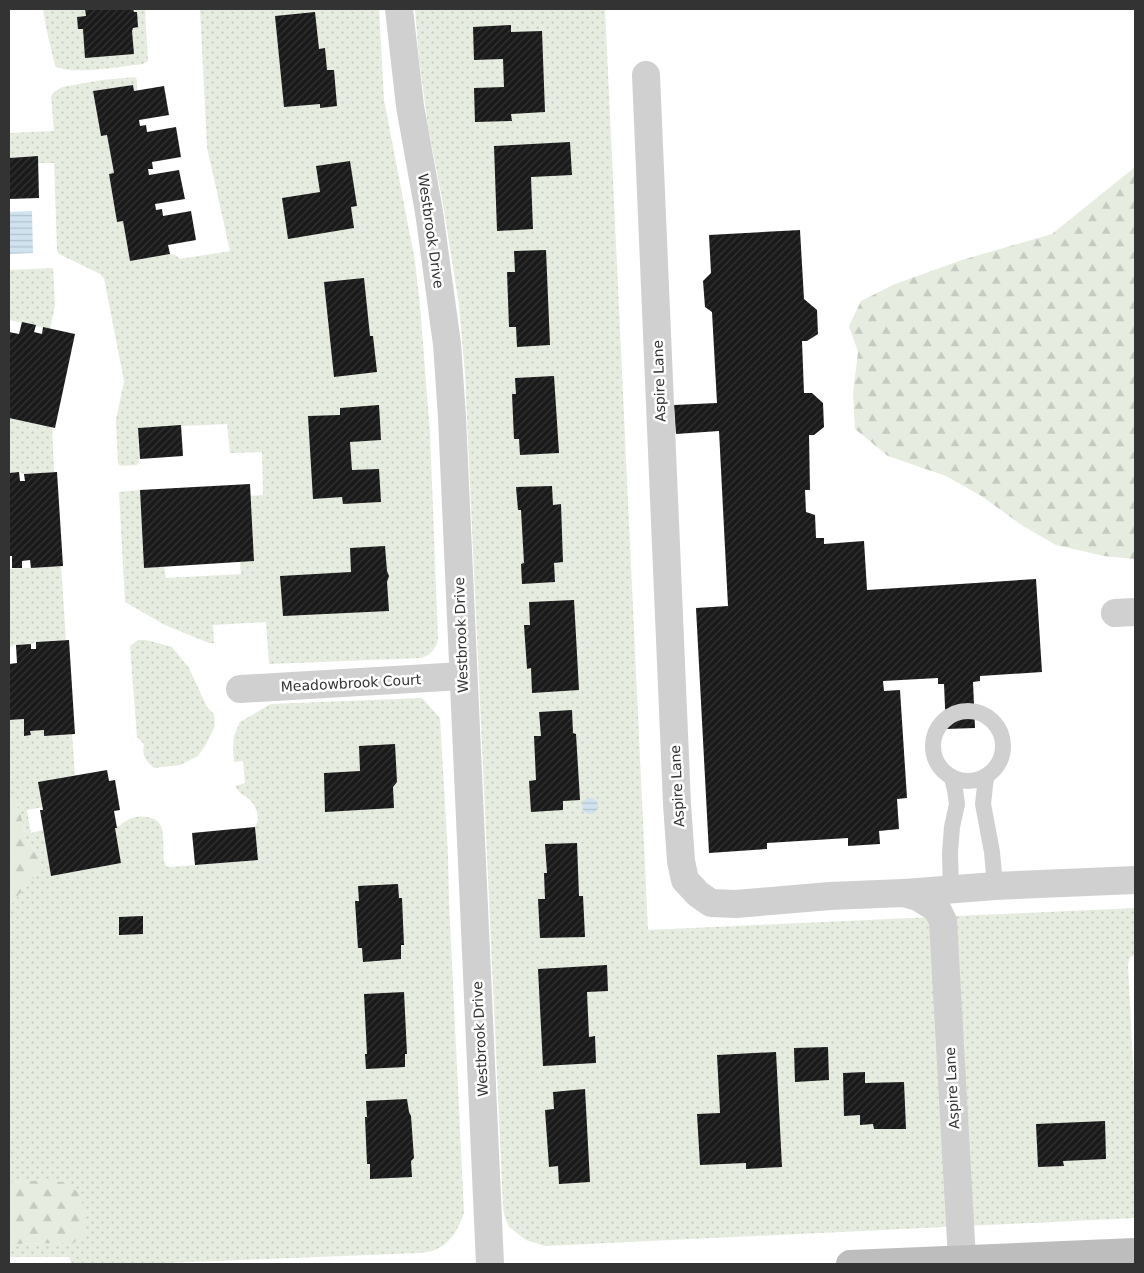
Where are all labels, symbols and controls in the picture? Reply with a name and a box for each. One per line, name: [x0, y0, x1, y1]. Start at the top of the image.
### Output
street label: Westbrook Drive: [415, 173, 447, 289]
street label: Aspire Lane: [650, 340, 668, 422]
street label: Westbrook Drive: [451, 577, 471, 693]
street label: Meadowbrook Court: [280, 671, 422, 695]
street label: Aspire Lane: [667, 745, 687, 827]
street label: Westbrook Drive: [469, 981, 491, 1097]
street label: Aspire Lane: [942, 1047, 962, 1129]

